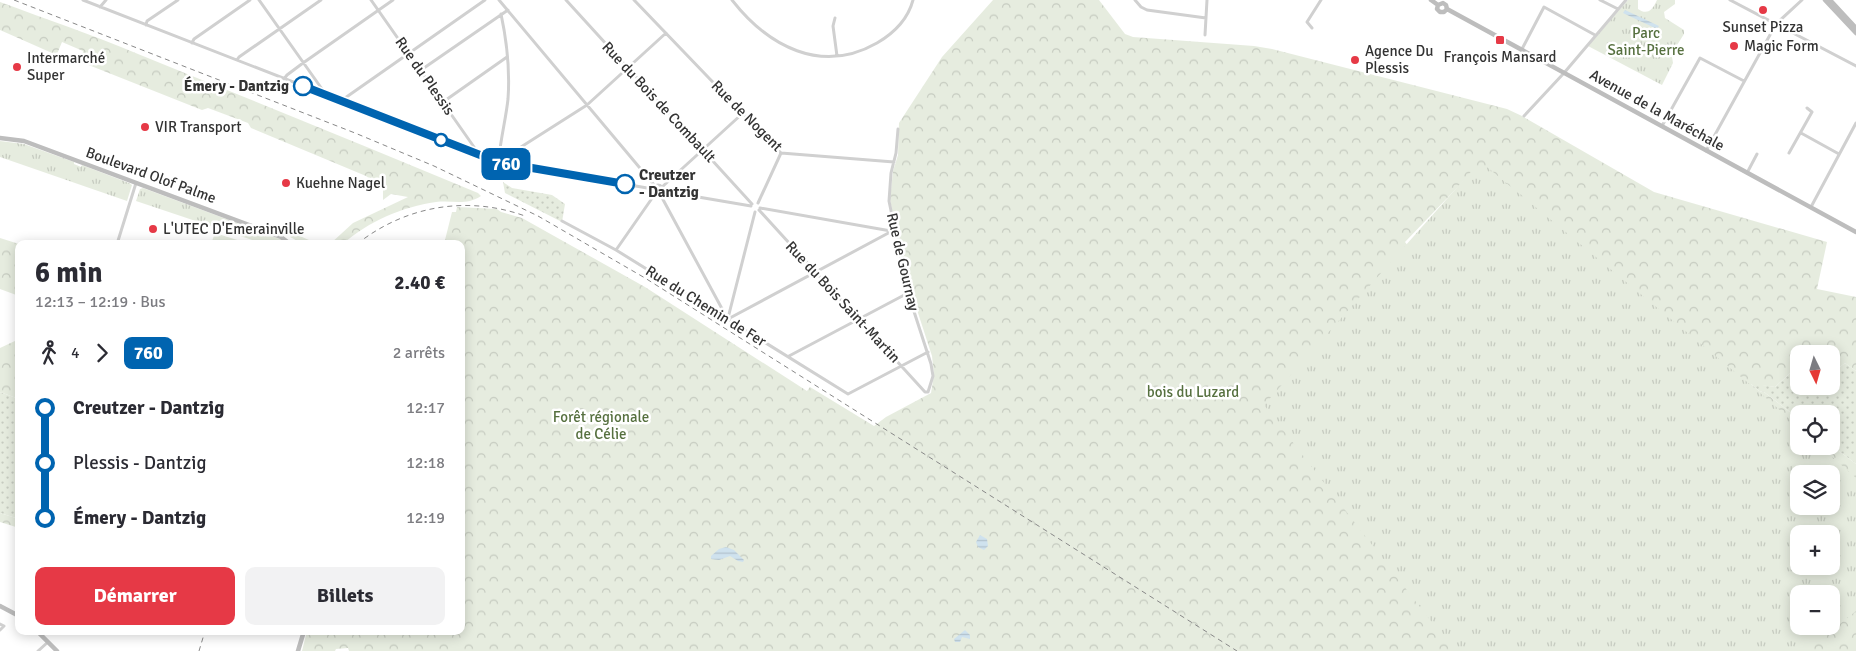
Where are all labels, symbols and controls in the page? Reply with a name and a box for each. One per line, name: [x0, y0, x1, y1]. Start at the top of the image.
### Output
marker: Sunset Pizza: [1757, 4, 1769, 16]
place label: Sunset Pizza: [1723, 18, 1803, 36]
park label: Parc Saint-Pierre: [1607, 24, 1685, 59]
street label: Rue du Plessis: [391, 33, 459, 119]
marker: François Mansard: [1494, 34, 1506, 46]
place label: Magic Form: [1744, 37, 1819, 55]
street label: Rue du Bois de Combault: [598, 38, 720, 166]
marker: Magic Form: [1728, 40, 1740, 52]
place label: Agence Du Plessis: [1365, 42, 1433, 77]
place label: François Mansard: [1444, 48, 1556, 66]
place label: Intermarché Super: [27, 49, 105, 84]
marker: Agence Du Plessis: [1349, 54, 1361, 66]
marker: Intermarché Super: [11, 61, 23, 73]
street label: Avenue de la Maréchale: [1586, 65, 1728, 155]
place label: Émery - Dantzig: [184, 76, 289, 95]
marker: Émery - Dantzig: [293, 76, 313, 96]
street label: Rue de Nogent: [708, 77, 786, 155]
place label: VIR Transport: [155, 118, 242, 136]
marker: VIR Transport: [139, 121, 151, 133]
unlabelled marker: [434, 133, 448, 147]
street label: Boulevard Olof Palme: [83, 143, 219, 207]
line badge: 760: [477, 148, 535, 180]
text: 760: [491, 153, 521, 175]
place label: Creutzer - Dantzig: [639, 166, 699, 201]
place label: Kuehne Nagel: [296, 174, 385, 192]
marker: Creutzer - Dantzig: [615, 174, 635, 194]
marker: Kuehne Nagel: [280, 177, 292, 189]
street label: Rue de Gournay: [883, 211, 923, 313]
place label: L'UTEC D'Emerainville: [163, 220, 304, 238]
marker: L'UTEC D'Emerainville: [147, 223, 159, 235]
street label: Rue du Bois Saint-Martin: [782, 237, 904, 367]
text: 6 min: [35, 256, 103, 290]
street label: Rue du Chemin de Fer: [642, 262, 770, 351]
text: 2.40 €: [394, 271, 445, 295]
text: 12:13 – 12:19 · Bus: [35, 292, 166, 312]
icon: walk: [35, 339, 63, 367]
icon: forward: [88, 339, 116, 367]
text: 760: [134, 342, 163, 364]
text: 4: [71, 343, 80, 363]
text: 2 arrêts: [393, 343, 445, 363]
north arrow: [1790, 345, 1840, 395]
map controls: [1790, 345, 1840, 635]
park label: bois du Luzard: [1147, 383, 1239, 401]
text: Creutzer - Dantzig: [73, 396, 224, 420]
text: 12:17: [406, 398, 445, 418]
button: locate: [1790, 405, 1840, 455]
park label: Forêt régionale de Célie: [553, 408, 649, 443]
text: Plessis - Dantzig: [73, 451, 207, 475]
text: 12:18: [406, 453, 445, 473]
button: layers: [1790, 465, 1840, 515]
text: Émery - Dantzig: [73, 506, 206, 530]
text: 12:19: [406, 508, 445, 528]
button: +: [1790, 525, 1840, 575]
button: Démarrer: [35, 567, 235, 625]
button: Billets: [245, 567, 445, 625]
button: −: [1790, 585, 1840, 635]

